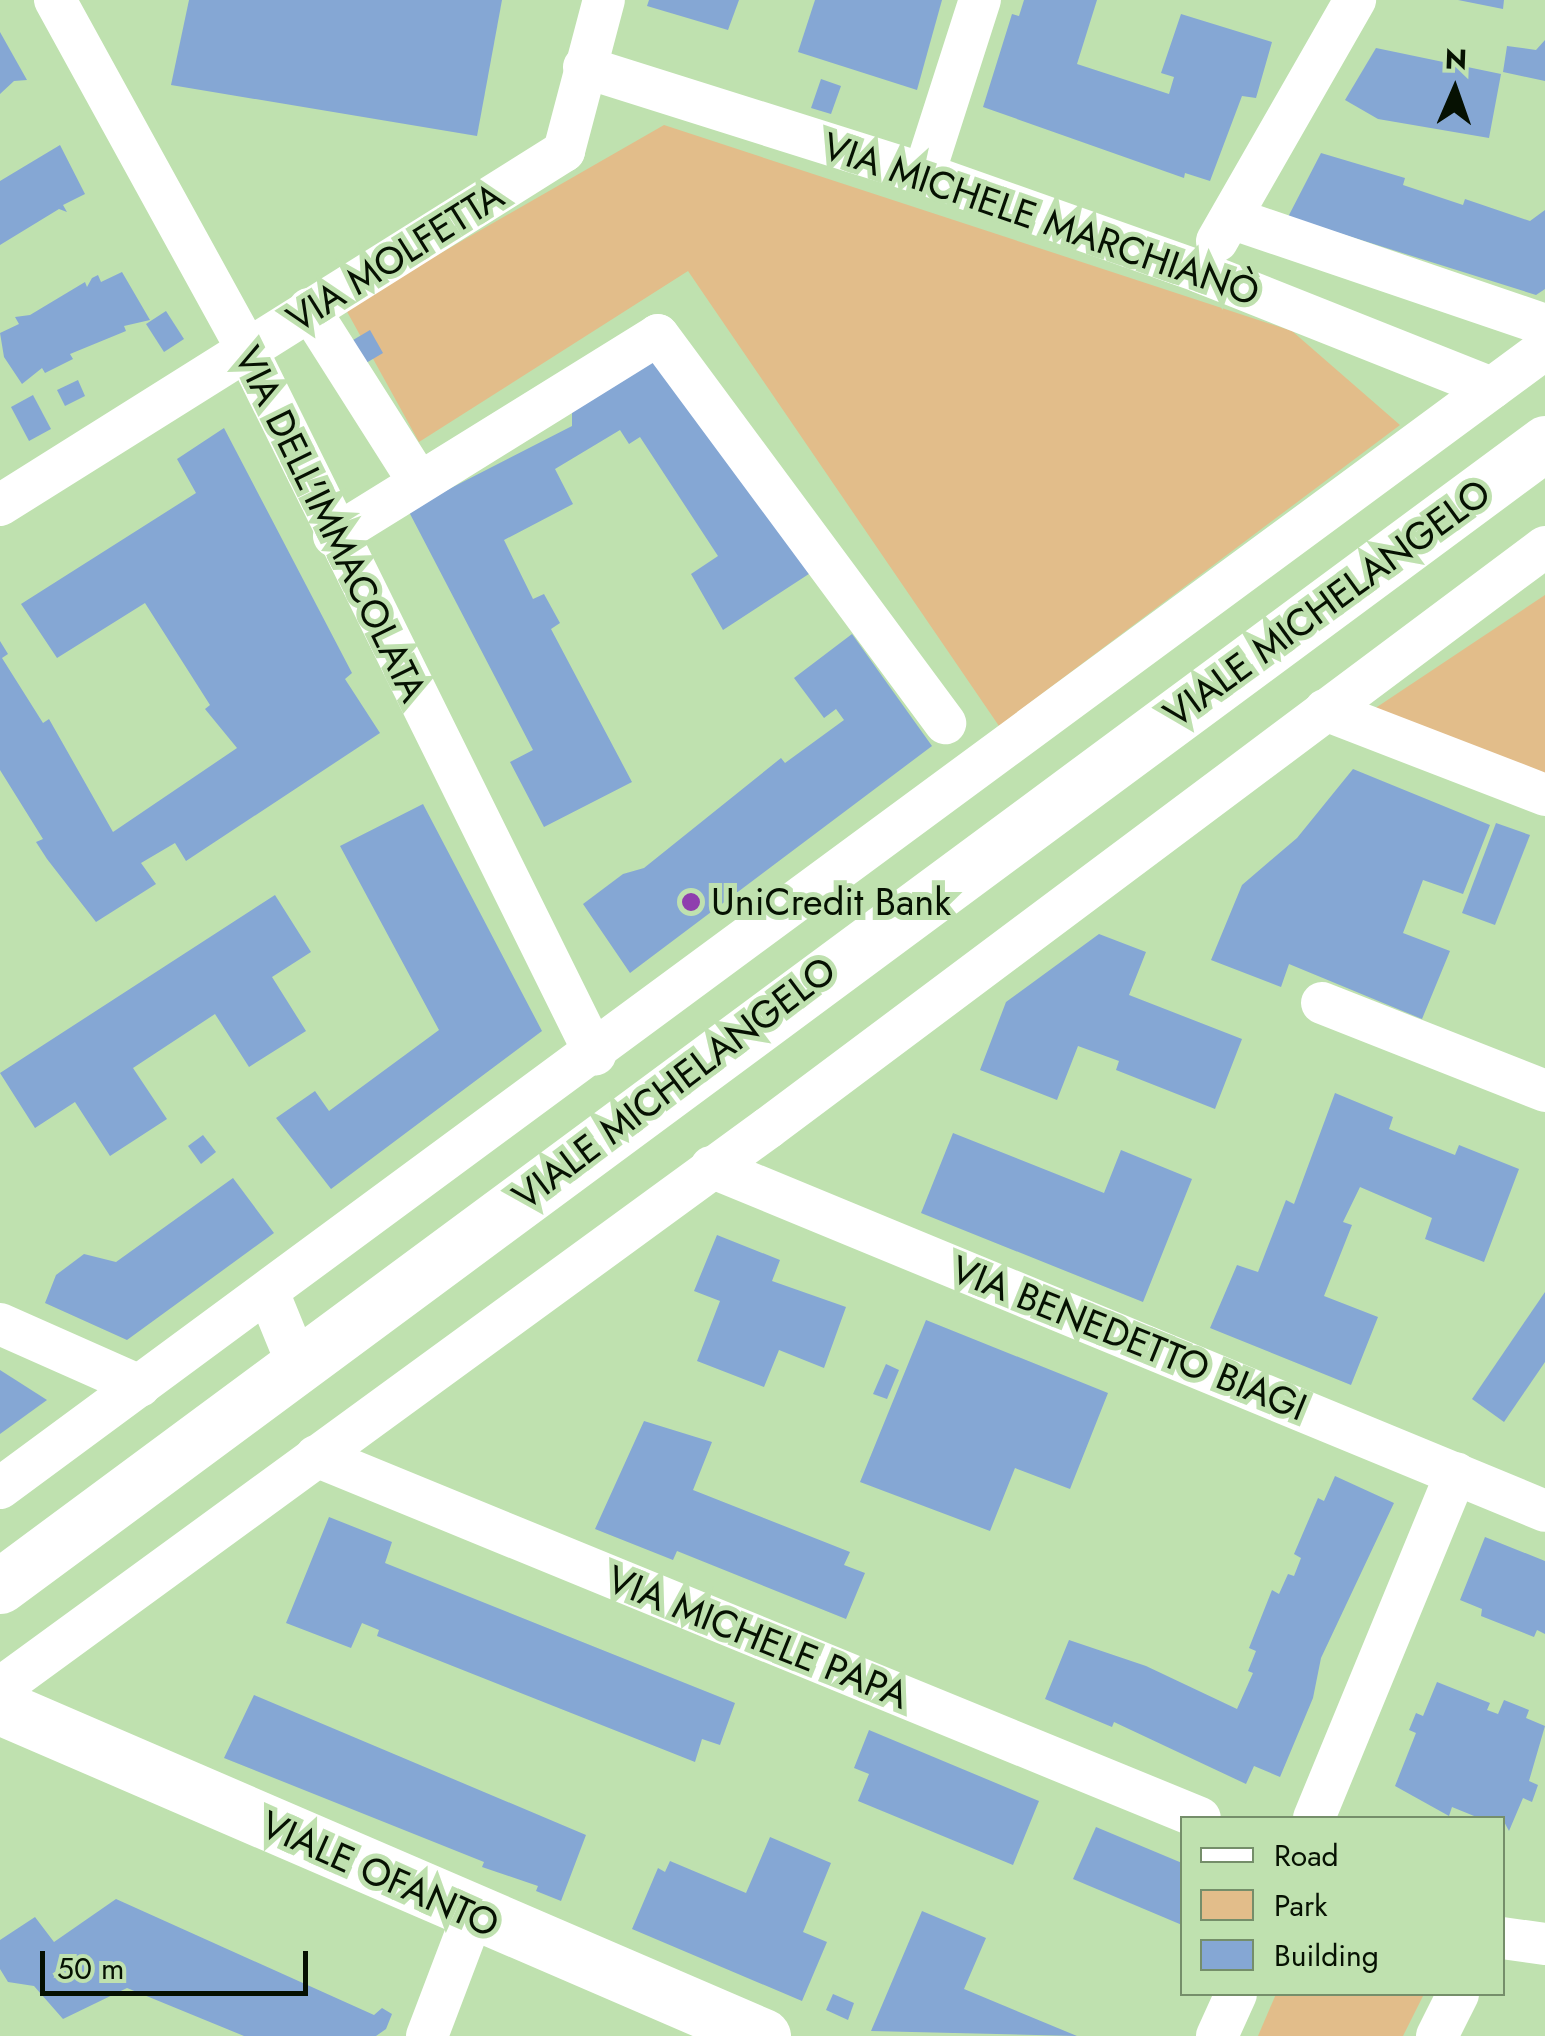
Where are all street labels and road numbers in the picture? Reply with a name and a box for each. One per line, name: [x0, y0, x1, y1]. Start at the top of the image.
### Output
street label: VIA MICHELE MARCHIANÒ: [817, 123, 1265, 315]
street label: VIA MOLFETTA: [278, 172, 512, 342]
street label: VIA DELL'IMMACOLATA: [225, 339, 437, 709]
street label: VIALE MICHELANGELO: [1155, 469, 1499, 737]
street label: VIALE MICHELANGELO: [504, 947, 844, 1219]
street label: VIA BENEDETTO BIAGI: [945, 1246, 1313, 1430]
street label: VIA MICHELE PAPA: [601, 1556, 915, 1718]
street label: VIALE OFANTO: [254, 1801, 506, 1947]

